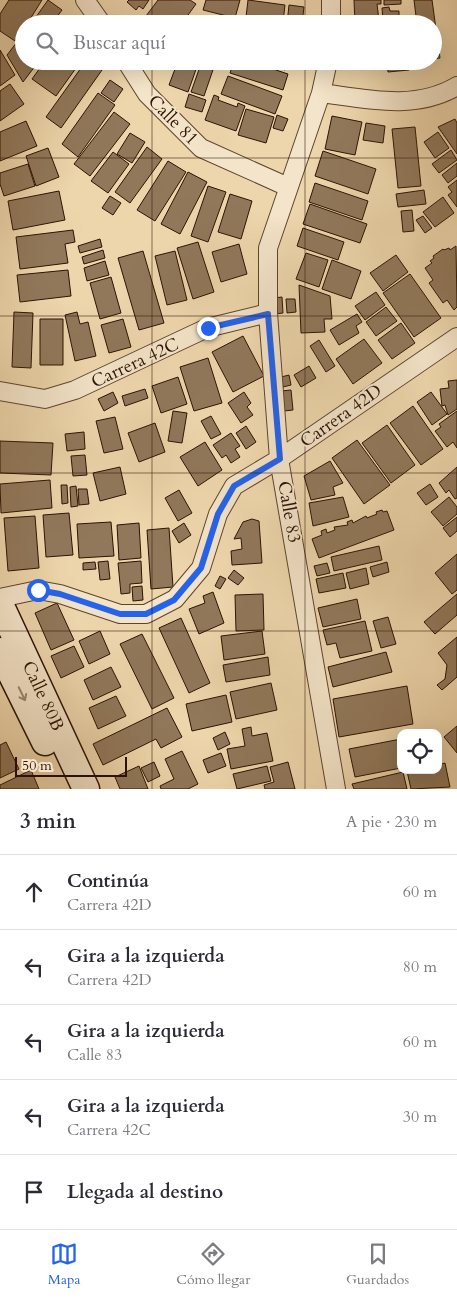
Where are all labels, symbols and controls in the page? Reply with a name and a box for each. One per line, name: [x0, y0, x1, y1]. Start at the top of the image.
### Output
search box: [15, 15, 442, 70]
icon: search: [33, 29, 61, 57]
text: Buscar aquí: [73, 30, 166, 56]
street label: Calle 81: [142, 89, 204, 151]
route end: [197, 317, 220, 340]
street label: Carrera 42C: [87, 332, 183, 394]
street label: Carrera 42D: [295, 378, 387, 454]
street label: Calle 83: [271, 479, 307, 545]
route start: [27, 579, 50, 602]
street label: Calle 80B: [16, 657, 70, 735]
one-way arrow: [17, 687, 27, 702]
map controls: [397, 729, 442, 774]
button: locate: [397, 729, 442, 774]
scale bar: [15, 754, 128, 777]
text: 50 m: [22, 756, 52, 775]
text: 3 min: [20, 807, 76, 836]
text: A pie · 230 m: [346, 811, 437, 833]
text: Continúa: [67, 868, 149, 894]
icon: ahead: [20, 878, 48, 906]
text: 60 m: [403, 881, 437, 903]
text: Carrera 42D: [67, 894, 152, 916]
text: Gira a la izquierda: [67, 943, 225, 969]
icon: left: [20, 953, 48, 981]
text: 80 m: [403, 956, 437, 978]
text: Carrera 42D: [67, 969, 152, 991]
text: Gira a la izquierda: [67, 1018, 225, 1044]
icon: left: [20, 1028, 48, 1056]
text: 60 m: [403, 1031, 437, 1053]
text: Calle 83: [67, 1044, 122, 1066]
text: Gira a la izquierda: [67, 1093, 225, 1119]
icon: left: [20, 1103, 48, 1131]
text: 30 m: [403, 1106, 437, 1128]
text: Carrera 42C: [67, 1119, 151, 1141]
icon: arrive: [20, 1178, 48, 1206]
text: Llegada al destino: [67, 1179, 223, 1205]
tab: Mapa: [48, 1240, 81, 1289]
tab: Cómo llegar: [176, 1240, 250, 1289]
tab: Guardados: [346, 1240, 409, 1289]

